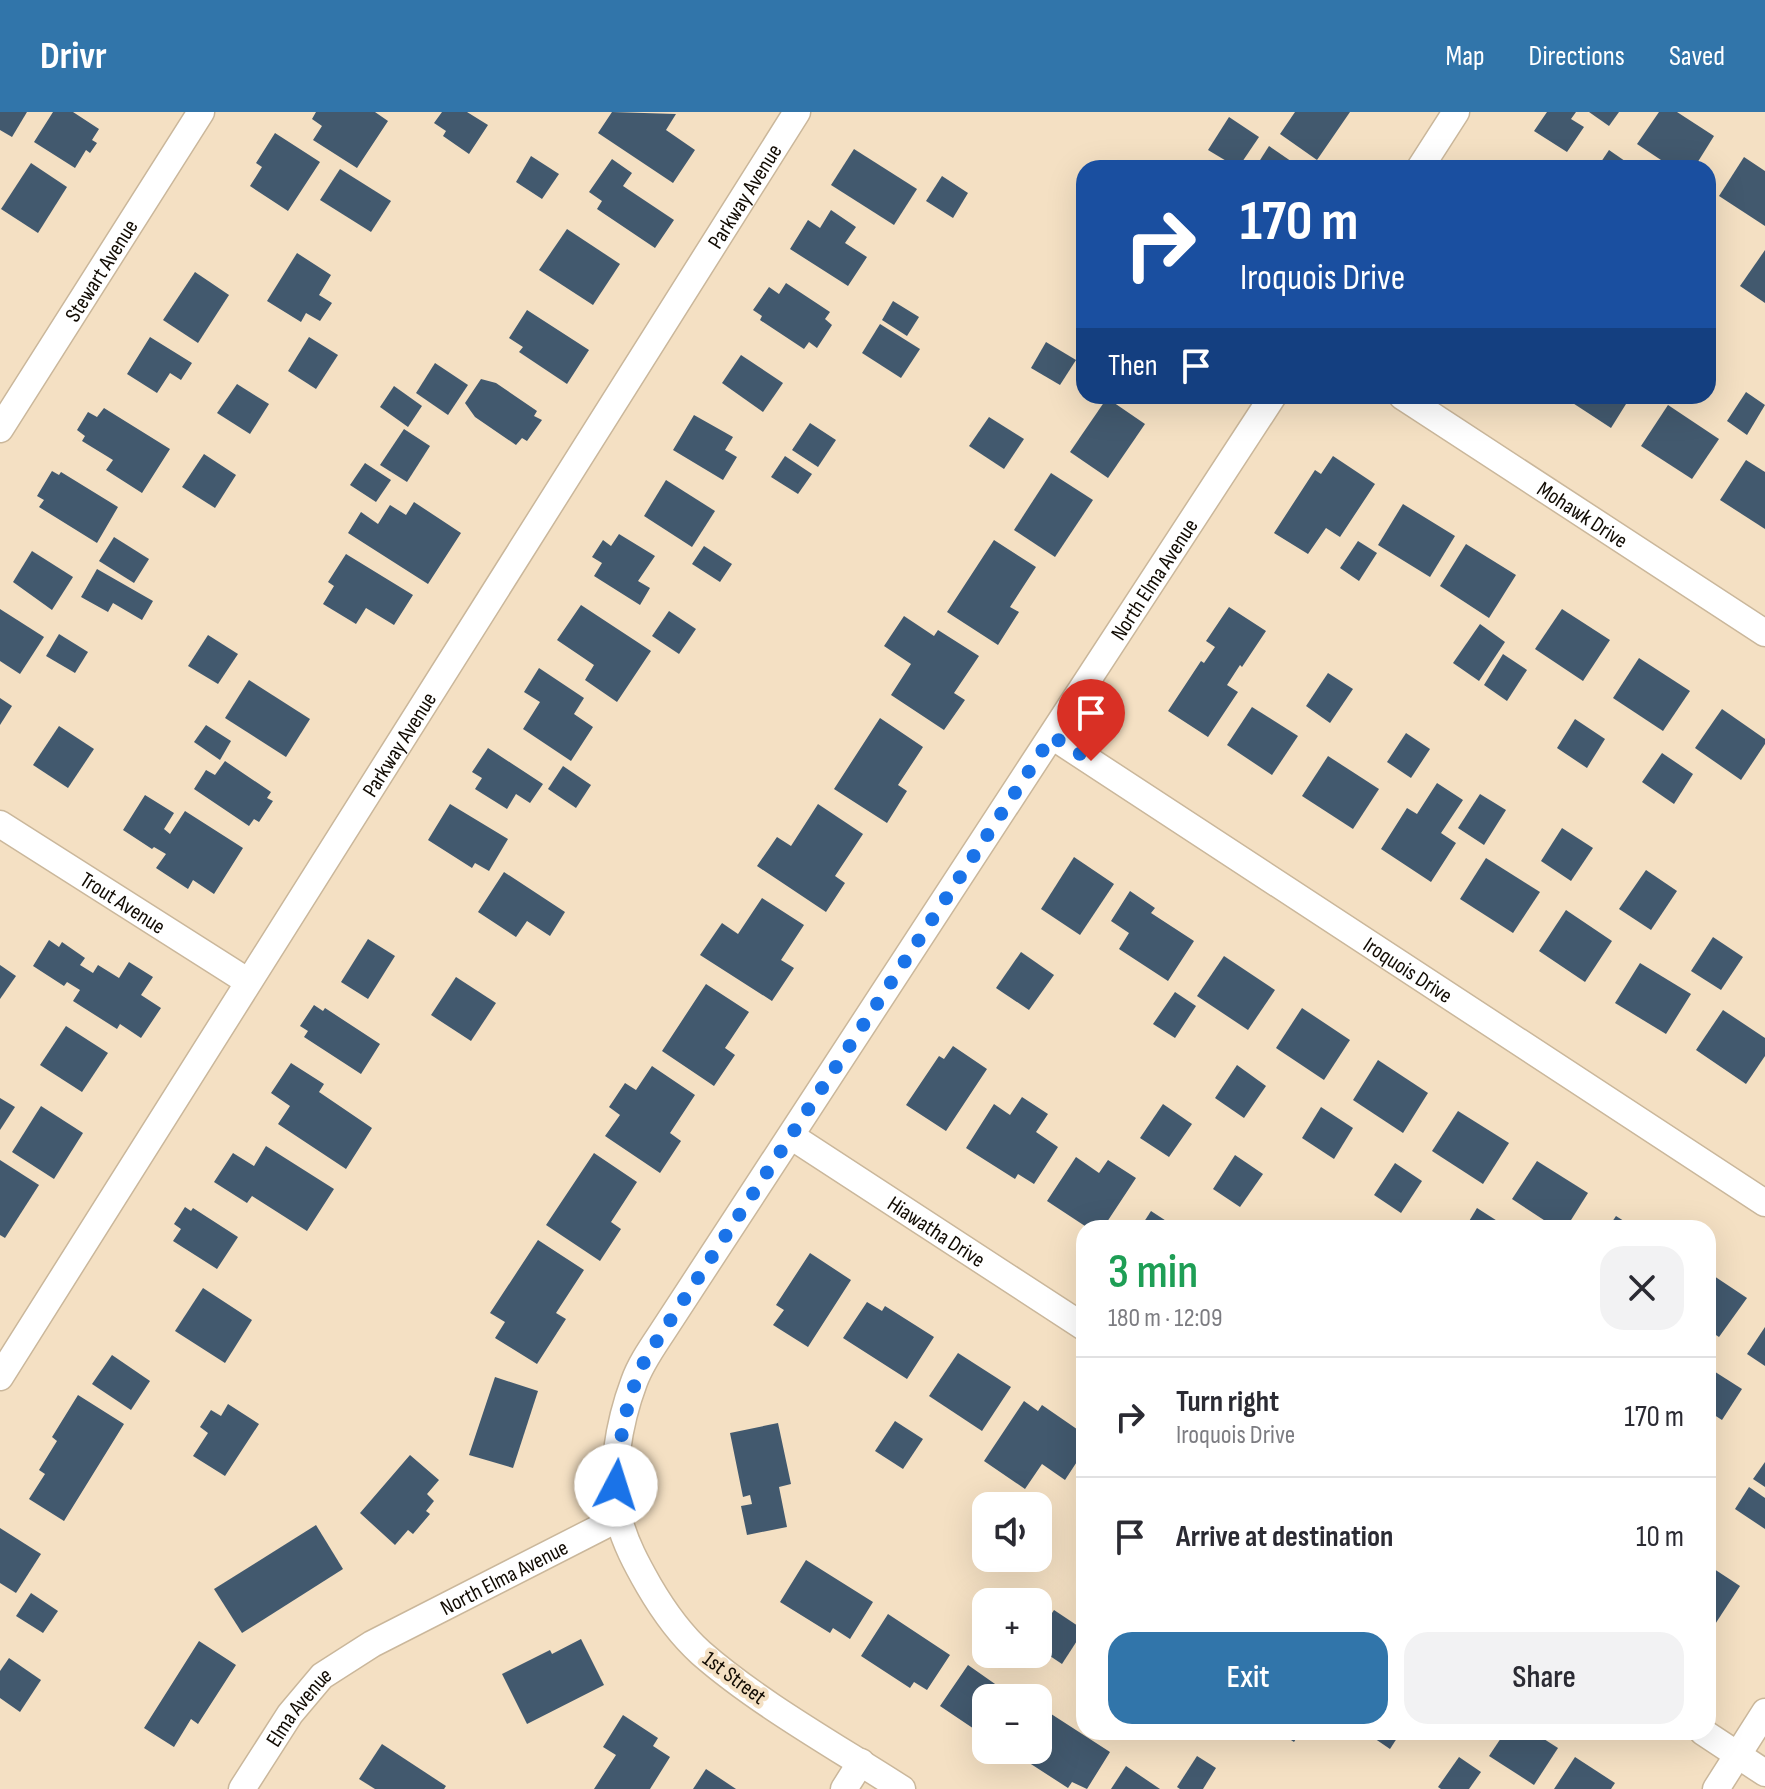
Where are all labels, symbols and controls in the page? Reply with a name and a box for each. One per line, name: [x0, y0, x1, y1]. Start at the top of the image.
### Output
text: Drivr: [40, 34, 107, 79]
text: Map: [1446, 40, 1485, 73]
text: Directions: [1529, 40, 1625, 73]
text: Saved: [1669, 40, 1725, 73]
street label: Parkway Avenue: [702, 139, 788, 254]
text: 170 m: [1240, 189, 1358, 256]
icon: right: [1108, 192, 1212, 296]
street label: Stewart Avenue: [59, 215, 144, 327]
text: Iroquois Drive: [1240, 257, 1405, 300]
icon: arrive: [1174, 344, 1218, 388]
text: Then: [1108, 348, 1158, 384]
street label: Mohawk Drive: [1532, 476, 1632, 555]
street label: North Elma Avenue: [1105, 514, 1204, 646]
pin: [1057, 679, 1125, 761]
street label: Parkway Avenue: [357, 688, 443, 802]
icon: arrive: [1069, 691, 1113, 735]
street label: Trout Avenue: [75, 867, 170, 941]
street label: Iroquois Drive: [1358, 932, 1457, 1010]
street label: Hiawatha Drive: [882, 1191, 990, 1274]
text: 3 min: [1108, 1244, 1198, 1301]
button: close: [1600, 1246, 1684, 1330]
text: 180 m · 12:09: [1108, 1303, 1222, 1334]
text: Turn right: [1176, 1384, 1279, 1420]
icon: right: [1108, 1395, 1152, 1439]
text: 170 m: [1624, 1399, 1684, 1435]
text: Iroquois Drive: [1176, 1420, 1295, 1451]
position arrow: [574, 1443, 658, 1527]
map controls: [972, 1492, 1052, 1764]
button: sound: [972, 1492, 1052, 1572]
icon: arrive: [1108, 1515, 1152, 1559]
text: Arrive at destination: [1176, 1519, 1393, 1555]
text: 10 m: [1636, 1519, 1684, 1555]
street label: North Elma Avenue: [436, 1534, 573, 1622]
button: +: [972, 1588, 1052, 1668]
button: Exit: [1108, 1632, 1388, 1724]
button: Share: [1404, 1632, 1684, 1724]
street label: 1st Street: [697, 1646, 771, 1711]
street label: Elma Avenue: [261, 1662, 337, 1752]
button: −: [972, 1684, 1052, 1764]

